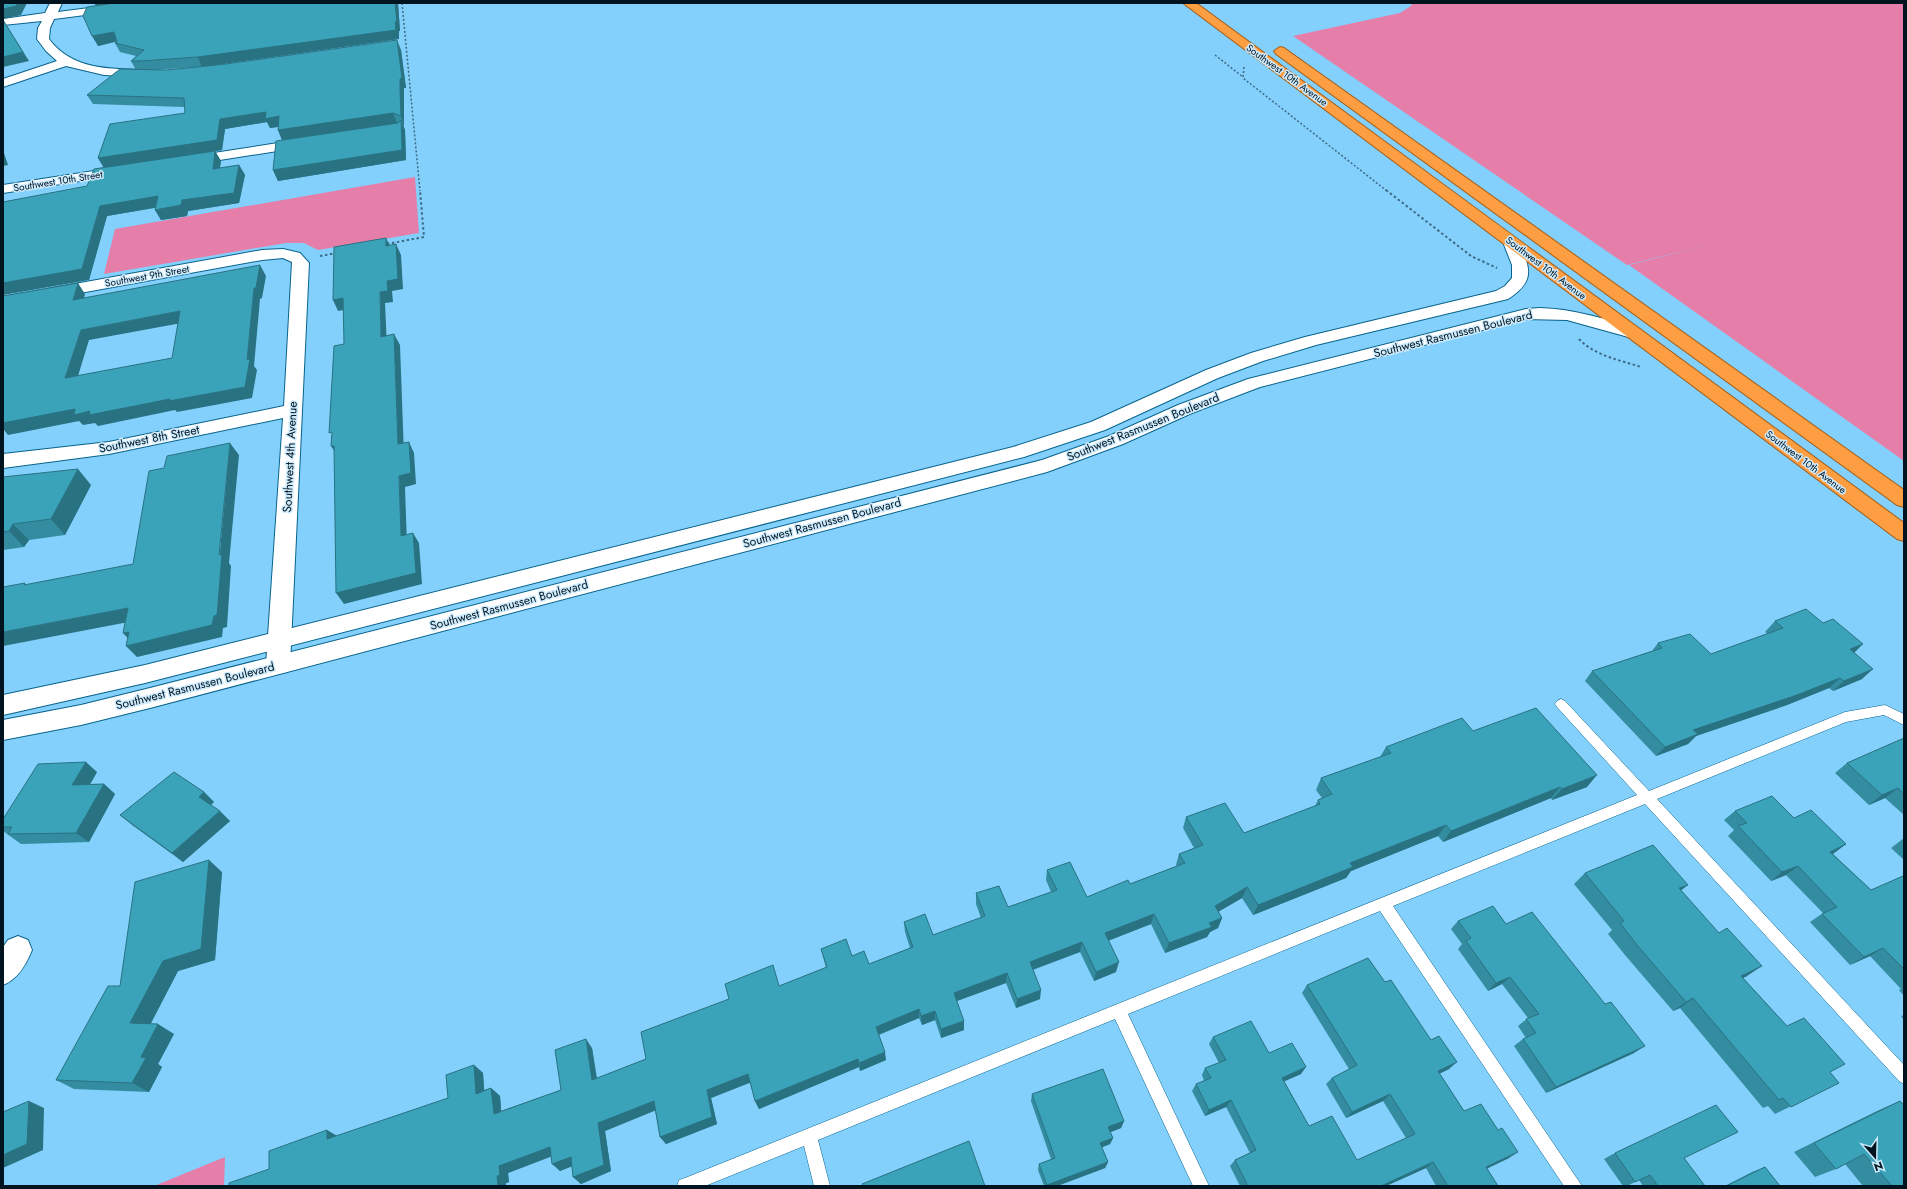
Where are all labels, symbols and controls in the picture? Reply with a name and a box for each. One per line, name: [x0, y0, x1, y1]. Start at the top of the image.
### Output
street label: Southwest 10th Avenue: [1243, 40, 1331, 110]
street label: Southwest 10th Street: [12, 166, 104, 195]
street label: Southwest 10th Avenue: [1503, 233, 1589, 303]
street label: Southwest 9th Street: [104, 261, 191, 291]
street label: Southwest Rasmussen Boulevard: [1372, 306, 1534, 362]
street label: Southwest Rasmussen Boulevard: [1064, 388, 1222, 466]
street label: Southwest 4th Avenue: [278, 401, 302, 513]
street label: Southwest 8th Street: [97, 420, 201, 458]
street label: Southwest 10th Avenue: [1763, 427, 1849, 497]
street label: Southwest Rasmussen Boulevard: [741, 493, 903, 553]
street label: Southwest Rasmussen Boulevard: [428, 575, 590, 635]
street label: Southwest Rasmussen Boulevard: [114, 658, 276, 714]
north arrow: [1855, 1137, 1895, 1177]
text: N: [1872, 1157, 1885, 1175]

